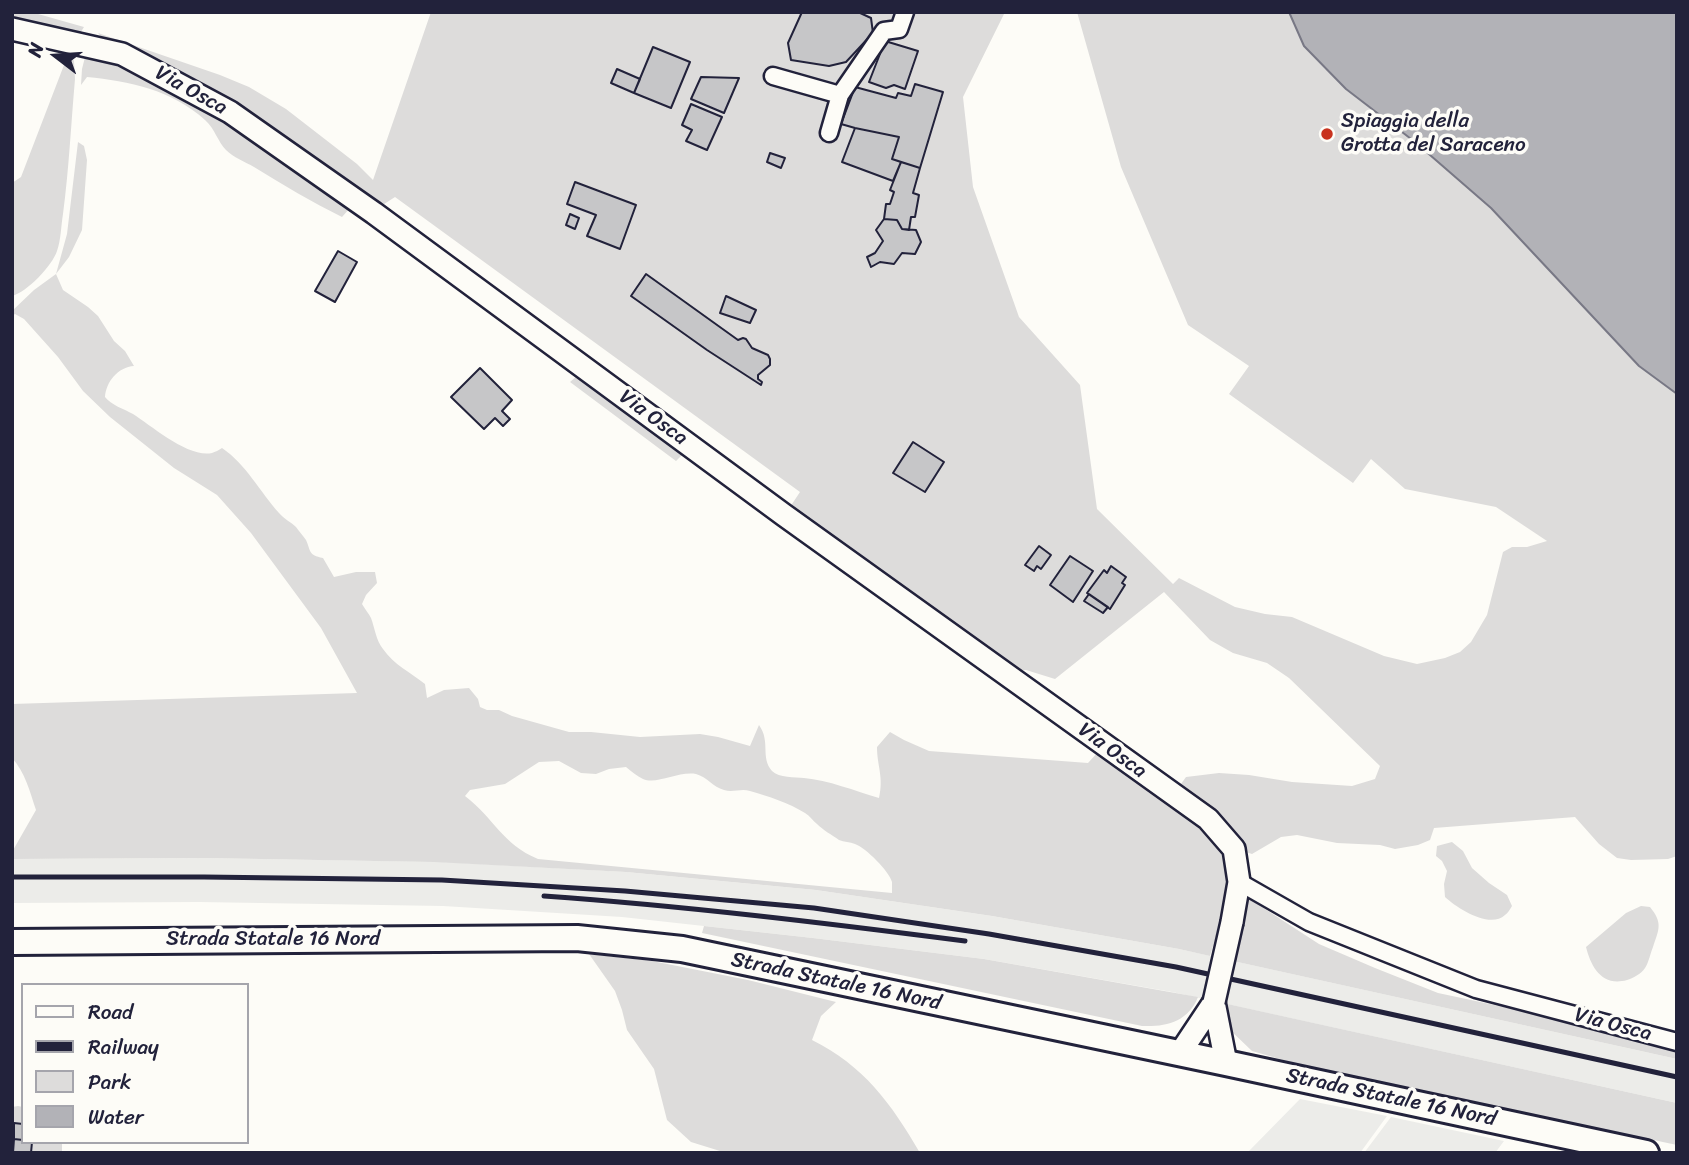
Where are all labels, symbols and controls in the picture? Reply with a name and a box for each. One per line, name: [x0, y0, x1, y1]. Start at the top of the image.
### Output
north arrow: [21, 21, 91, 91]
text: N: [18, 39, 53, 61]
street label: Via Osca: [151, 61, 231, 121]
place label: Spiaggia della Grotta del Saraceno: [1341, 109, 1526, 159]
marker: Spiaggia della Grotta del Saraceno: [1319, 126, 1335, 142]
street label: Via Osca: [614, 385, 692, 451]
street label: Via Osca: [1073, 718, 1151, 784]
street label: Strada Statale 16 Nord: [166, 927, 380, 953]
street label: Strada Statale 16 Nord: [729, 947, 943, 1017]
legend: [21, 983, 248, 1144]
text: Road: [88, 993, 133, 1031]
street label: Via Osca: [1572, 1003, 1654, 1047]
text: Railway: [88, 1028, 159, 1066]
text: Park: [88, 1063, 131, 1101]
street label: Strada Statale 16 Nord: [1284, 1063, 1498, 1133]
text: Water: [88, 1098, 143, 1136]

